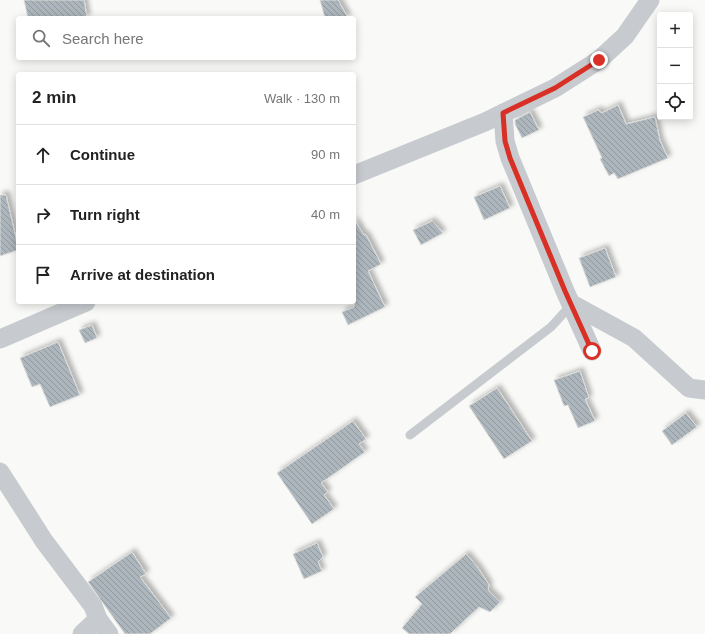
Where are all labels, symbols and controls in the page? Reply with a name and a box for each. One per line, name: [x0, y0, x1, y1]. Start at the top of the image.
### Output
map controls: [657, 12, 693, 120]
button: +: [657, 12, 693, 48]
search box: [16, 16, 356, 60]
icon: search: [30, 27, 52, 49]
text: Search here: [62, 30, 144, 47]
button: −: [657, 48, 693, 84]
route end: [590, 51, 608, 69]
button: locate: [657, 84, 693, 120]
text: 2 min: [32, 88, 76, 107]
text: Walk · 130 m: [264, 91, 340, 106]
icon: ahead: [32, 144, 54, 166]
text: Continue: [70, 146, 135, 163]
text: 90 m: [311, 147, 340, 162]
icon: right: [32, 204, 54, 226]
text: Turn right: [70, 206, 140, 223]
text: 40 m: [311, 207, 340, 222]
icon: arrive: [32, 264, 54, 286]
text: Arrive at destination: [70, 266, 215, 283]
route start: [583, 342, 601, 360]

